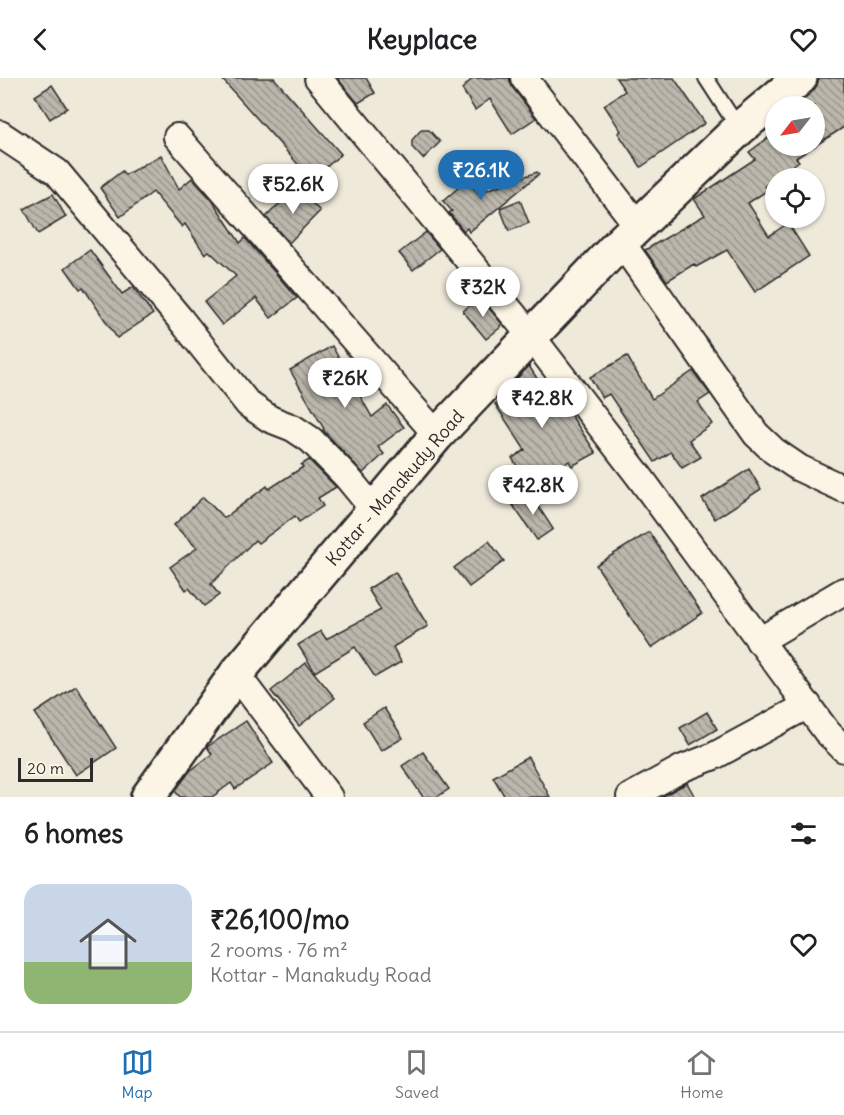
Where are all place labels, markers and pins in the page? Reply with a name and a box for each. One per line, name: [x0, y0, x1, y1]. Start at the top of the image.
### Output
pin: ₹26.1K: [432, 150, 530, 201]
pin: ₹52.6K: [244, 164, 342, 215]
pin: ₹32K: [447, 267, 519, 318]
pin: ₹26K: [309, 358, 381, 409]
pin: ₹42.8K: [493, 378, 591, 429]
pin: ₹42.8K: [484, 465, 582, 516]

